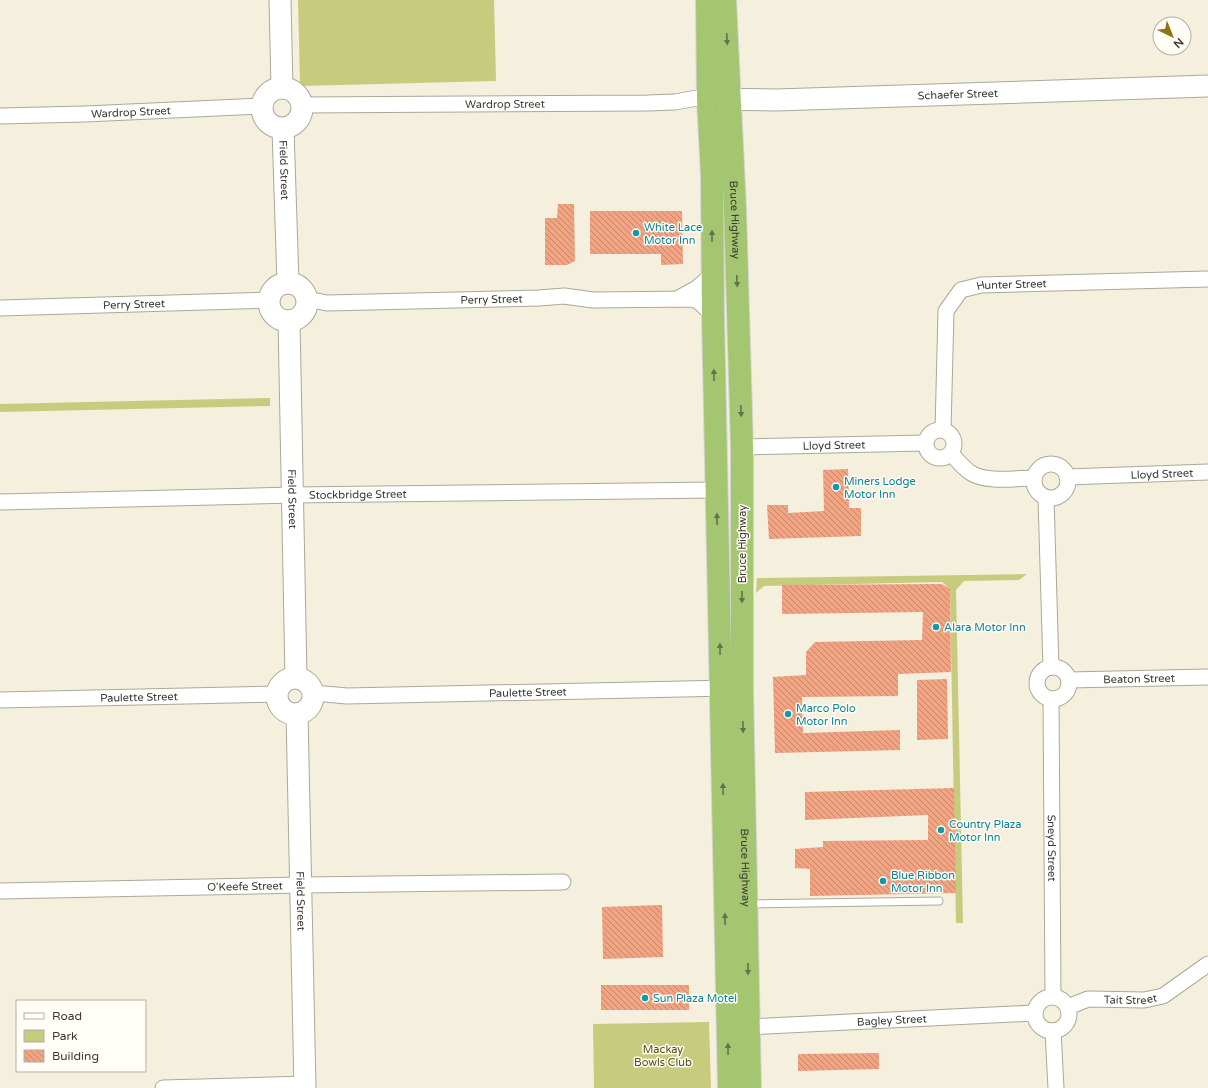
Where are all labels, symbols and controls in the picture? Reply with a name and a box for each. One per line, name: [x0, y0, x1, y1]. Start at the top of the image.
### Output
north arrow: [1152, 16, 1192, 56]
one-way arrow: [723, 33, 730, 45]
text: N: [1171, 35, 1186, 51]
street label: Schaefer Street: [917, 87, 998, 102]
street label: Wardrop Street: [465, 98, 545, 111]
street label: Wardrop Street: [91, 104, 171, 121]
street label: Field Street: [276, 140, 291, 200]
street label: Bruce Highway: [727, 180, 742, 259]
place label: White Lace Motor Inn: [644, 221, 702, 247]
marker: White Lace Motor Inn: [631, 228, 641, 238]
one-way arrow: [709, 229, 715, 242]
one-way arrow: [734, 275, 740, 288]
street label: Hunter Street: [975, 277, 1047, 293]
street label: Perry Street: [460, 292, 523, 307]
street label: Perry Street: [103, 297, 165, 312]
one-way arrow: [711, 368, 717, 381]
one-way arrow: [737, 405, 744, 417]
street label: Lloyd Street: [802, 438, 866, 453]
street label: Lloyd Street: [1130, 467, 1194, 482]
street label: Field Street: [285, 469, 299, 529]
place label: Miners Lodge Motor Inn: [844, 475, 916, 501]
marker: Miners Lodge Motor Inn: [831, 482, 841, 492]
street label: Stockbridge Street: [309, 488, 407, 502]
street label: Bruce Highway: [736, 505, 749, 583]
one-way arrow: [714, 512, 720, 525]
one-way arrow: [739, 591, 745, 604]
place label: Alara Motor Inn: [944, 621, 1026, 634]
marker: Alara Motor Inn: [931, 622, 941, 632]
one-way arrow: [717, 642, 723, 655]
street label: Beaton Street: [1103, 672, 1175, 686]
street label: Paulette Street: [489, 685, 567, 700]
street label: Paulette Street: [100, 690, 178, 705]
place label: Marco Polo Motor Inn: [796, 702, 856, 728]
marker: Marco Polo Motor Inn: [783, 709, 793, 719]
one-way arrow: [740, 721, 746, 734]
one-way arrow: [720, 782, 726, 795]
street label: Sneyd Street: [1045, 815, 1058, 881]
place label: Country Plaza Motor Inn: [949, 818, 1022, 844]
marker: Country Plaza Motor Inn: [936, 825, 946, 835]
street label: Bruce Highway: [738, 828, 752, 907]
place label: Blue Ribbon Motor Inn: [891, 869, 955, 895]
street label: Field Street: [293, 871, 308, 931]
marker: Blue Ribbon Motor Inn: [878, 876, 888, 886]
street label: O'Keefe Street: [207, 879, 283, 894]
one-way arrow: [722, 913, 729, 925]
one-way arrow: [745, 963, 751, 976]
street label: Tait Street: [1104, 991, 1158, 1007]
place label: Sun Plaza Motel: [653, 992, 737, 1005]
marker: Sun Plaza Motel: [640, 993, 650, 1003]
legend: [16, 1000, 146, 1072]
text: Road: [52, 1009, 82, 1023]
street label: Bagley Street: [857, 1012, 927, 1029]
text: Park: [52, 1029, 78, 1043]
one-way arrow: [725, 1042, 731, 1055]
park label: Mackay Bowls Club: [634, 1043, 692, 1069]
text: Building: [52, 1049, 99, 1063]

